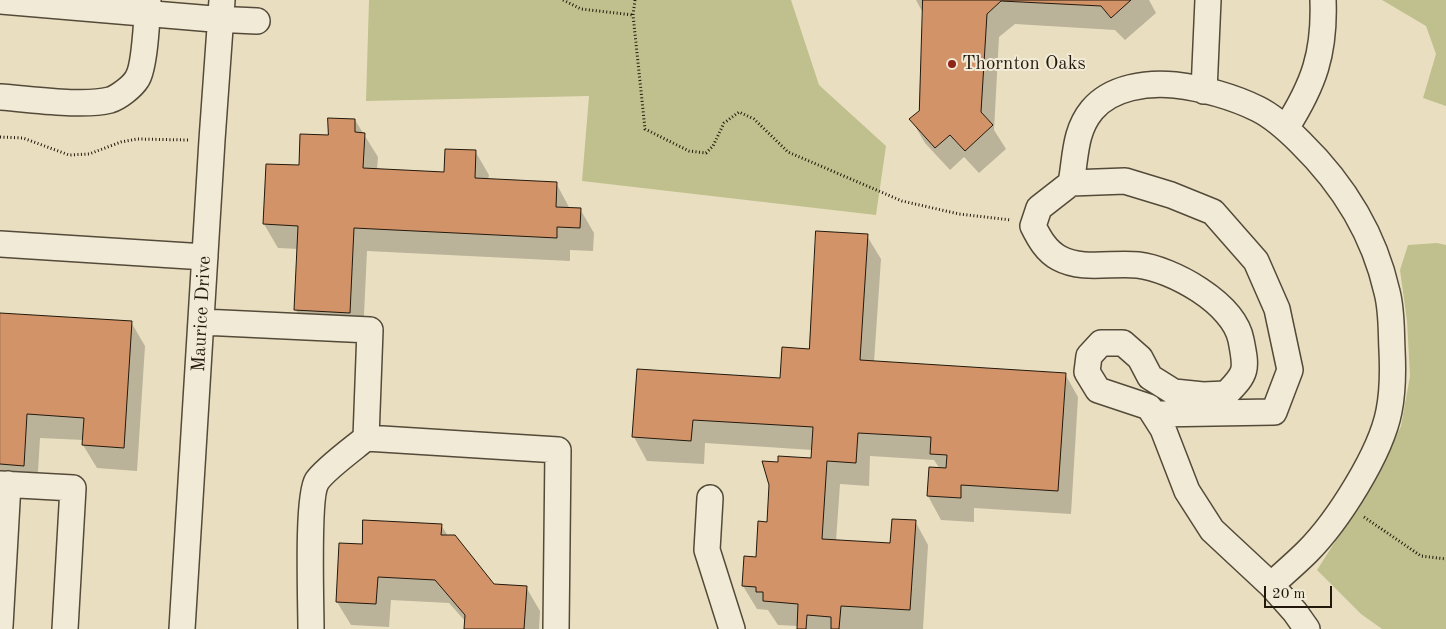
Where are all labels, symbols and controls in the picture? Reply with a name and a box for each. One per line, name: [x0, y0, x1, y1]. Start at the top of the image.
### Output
place label: Thornton Oaks: [962, 53, 1086, 75]
marker: Thornton Oaks: [946, 58, 958, 70]
street label: Maurice Drive: [188, 255, 216, 373]
scale bar: [1266, 576, 1334, 608]
text: 20 m: [1272, 587, 1306, 602]

